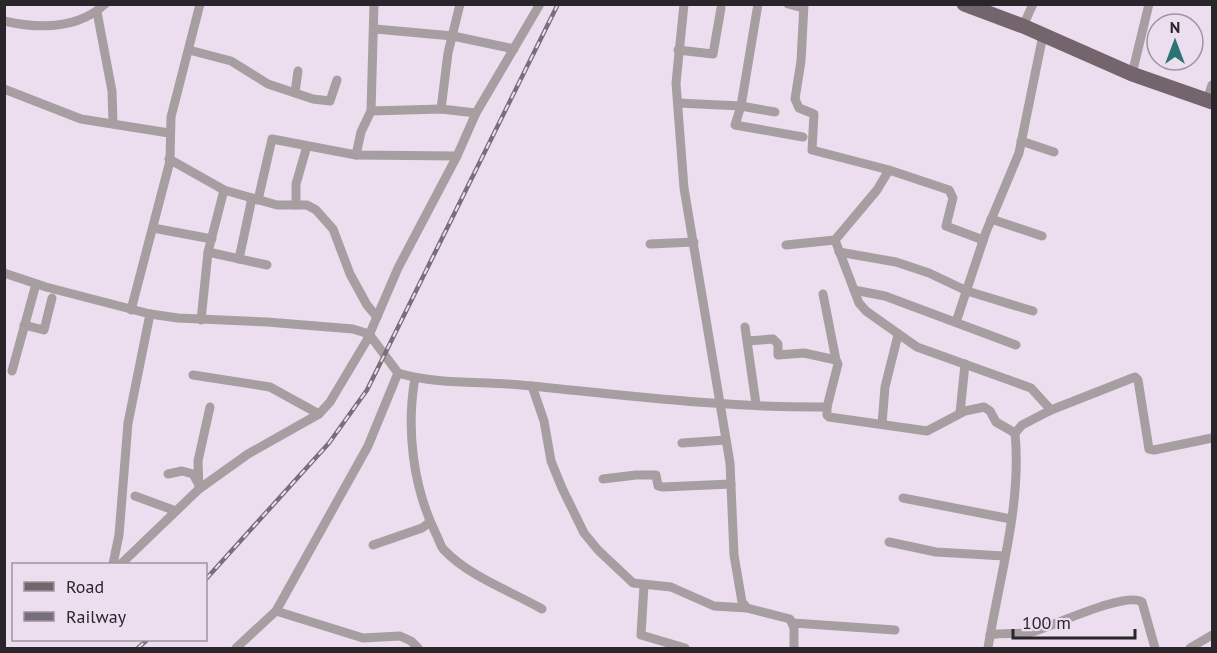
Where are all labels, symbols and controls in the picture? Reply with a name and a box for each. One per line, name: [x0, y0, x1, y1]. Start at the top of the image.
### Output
north arrow: [1145, 12, 1205, 72]
text: N: [1170, 17, 1180, 37]
legend: [12, 563, 207, 641]
text: Road: [66, 575, 104, 598]
scale bar: [1013, 602, 1134, 640]
text: Railway: [66, 605, 127, 628]
text: 100 m: [1022, 611, 1071, 634]

